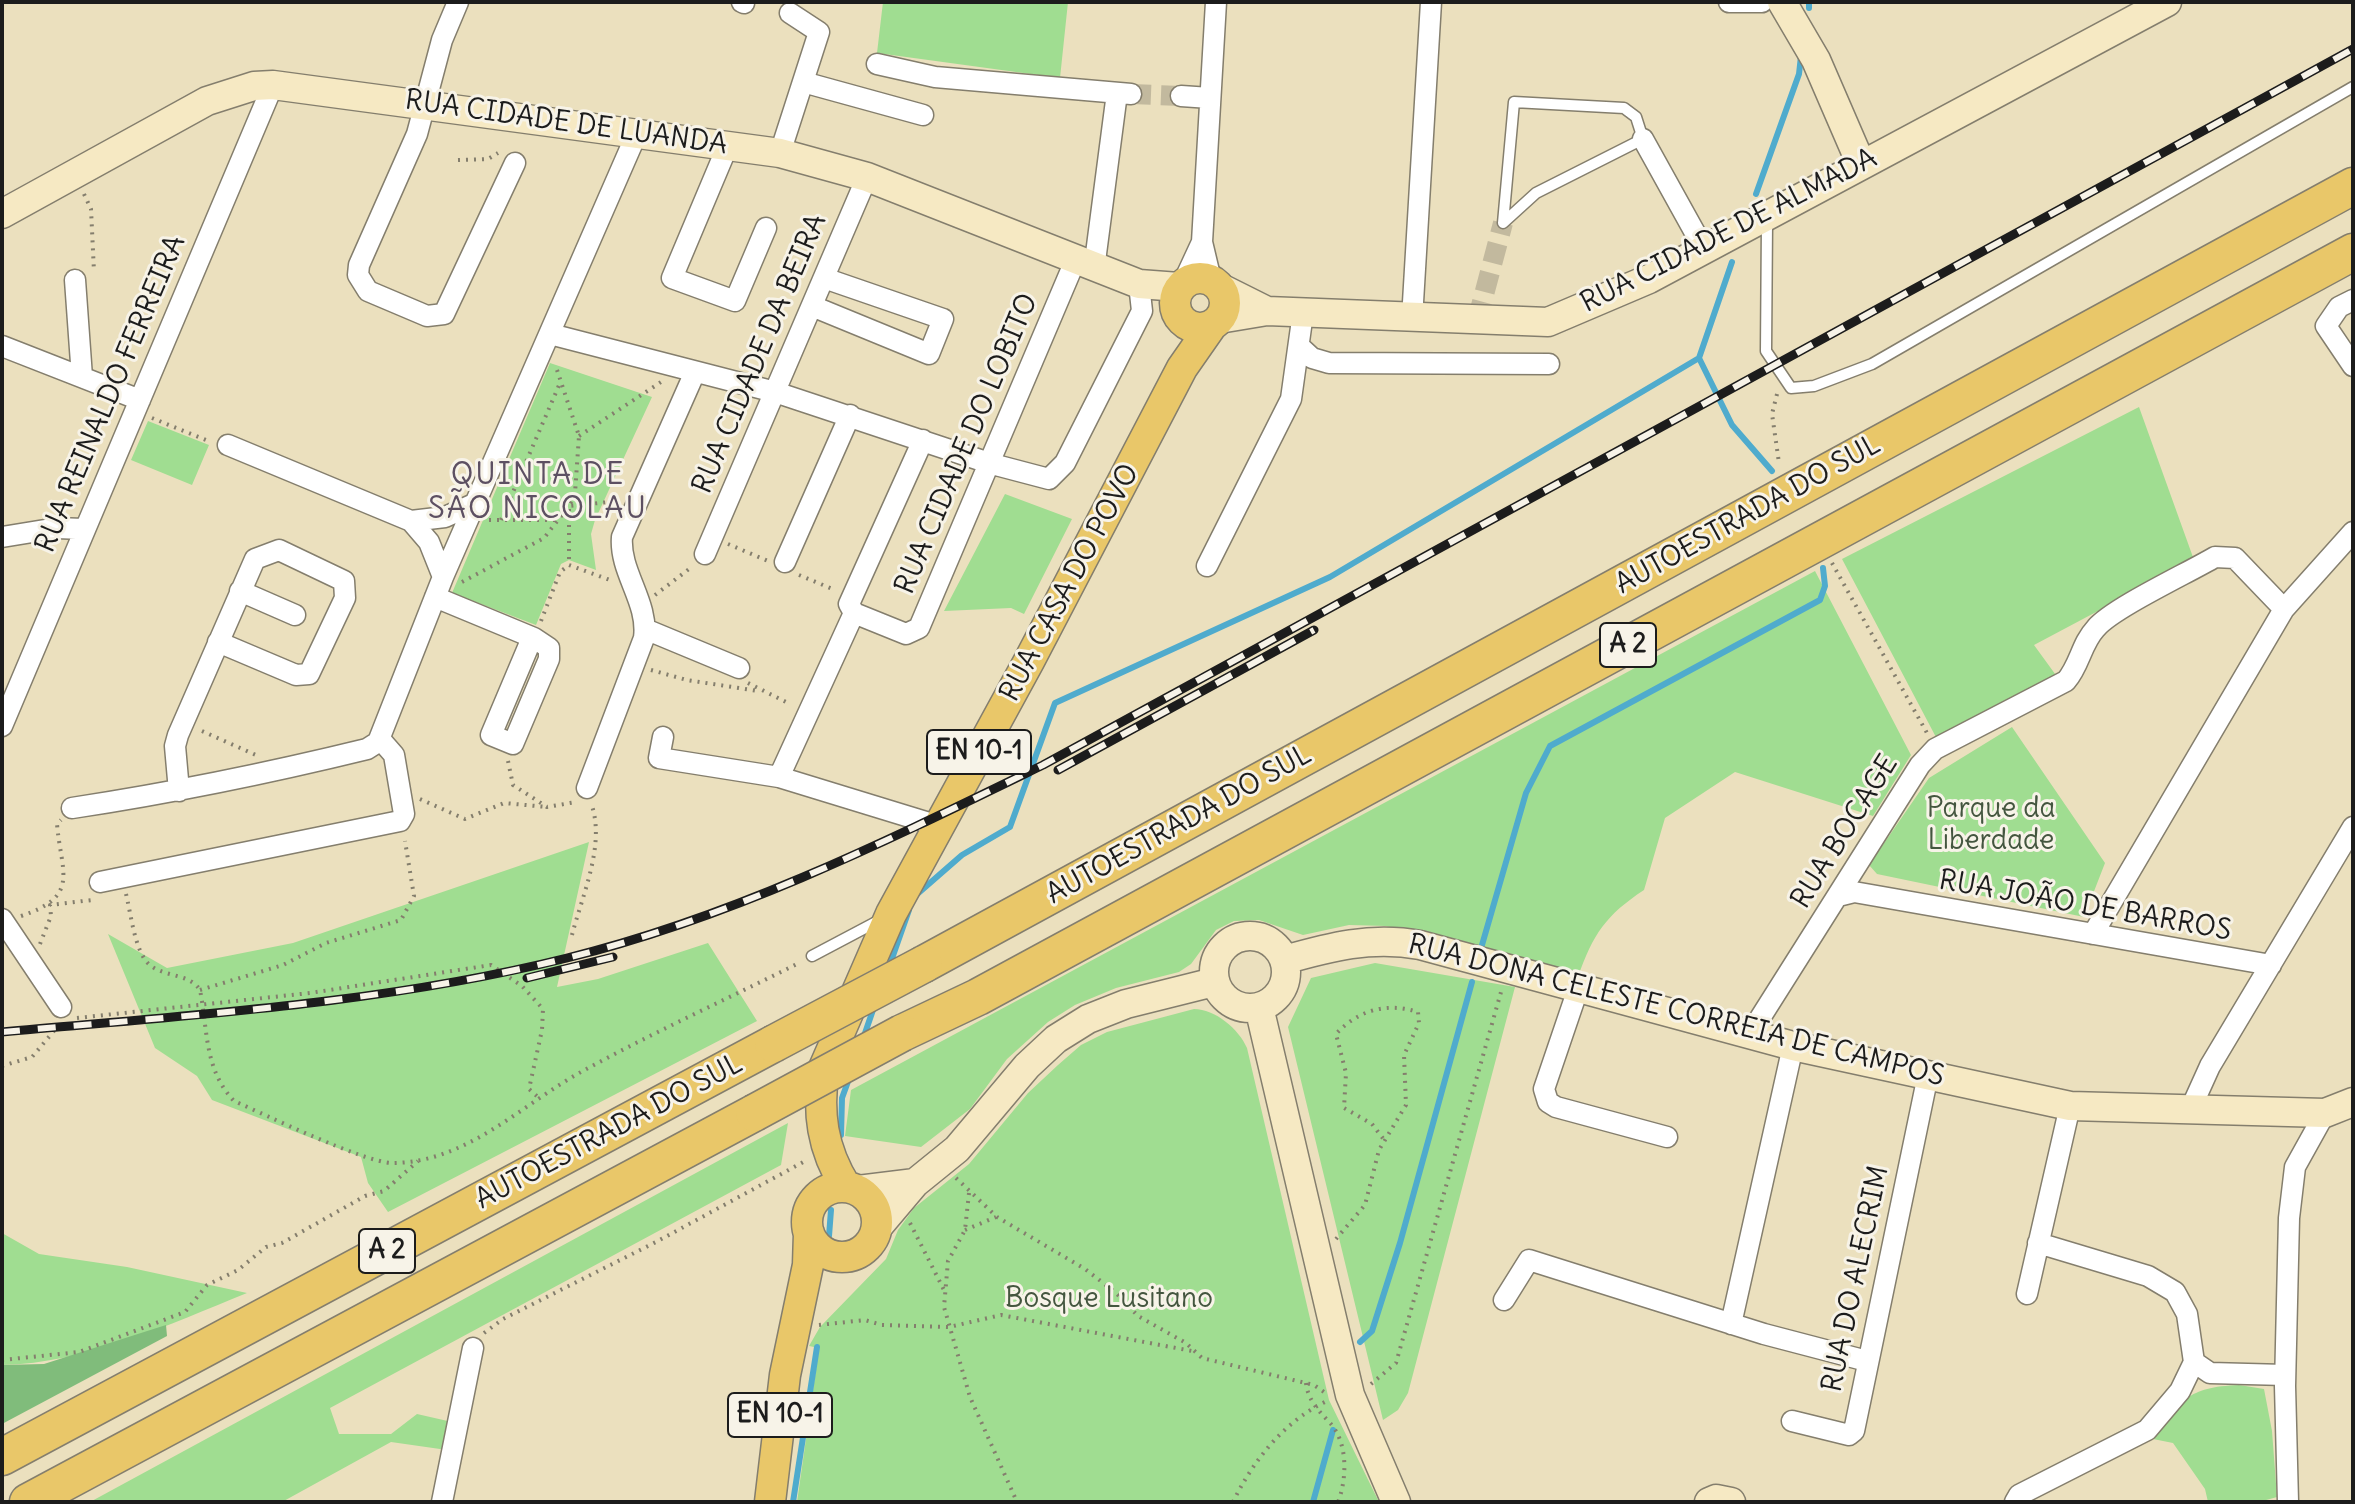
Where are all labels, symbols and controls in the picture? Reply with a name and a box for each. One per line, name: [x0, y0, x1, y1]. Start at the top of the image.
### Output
street label: RUA CIDADE DE LUANDA: [403, 84, 729, 162]
street label: RUA CIDADE DE ALMADA: [1575, 142, 1883, 320]
street label: RUA CIDADE DA BEIRA: [686, 209, 834, 499]
street label: RUA REINALDO FERREIRA: [29, 230, 193, 558]
street label: RUA CIDADE DO LOBITO: [888, 289, 1046, 599]
street label: AUTOESTRADA DO SUL: [1610, 428, 1886, 602]
district label: QUINTA DE SÃO NICOLAU: [428, 457, 648, 528]
street label: RUA CASA DO POVO: [993, 459, 1147, 707]
road number: A 2: [1600, 623, 1656, 667]
road number: EN 10-1: [927, 730, 1031, 774]
street label: AUTOESTRADA DO SUL: [1041, 738, 1317, 912]
street label: RUA BOCAGE: [1784, 749, 1906, 915]
park label: Parque da Liberdade: [1926, 792, 2056, 858]
street label: RUA JOÃO DE BARROS: [1936, 864, 2234, 948]
street label: RUA DONA CELESTE CORREIA DE CAMPOS: [1405, 928, 1947, 1094]
street label: AUTOESTRADA DO SUL: [470, 1047, 748, 1217]
street label: RUA DO ALECRIM: [1816, 1163, 1896, 1395]
road number: A 2: [359, 1229, 415, 1273]
park label: Bosque Lusitano: [1005, 1282, 1213, 1316]
road number: EN 10-1: [728, 1393, 832, 1437]

